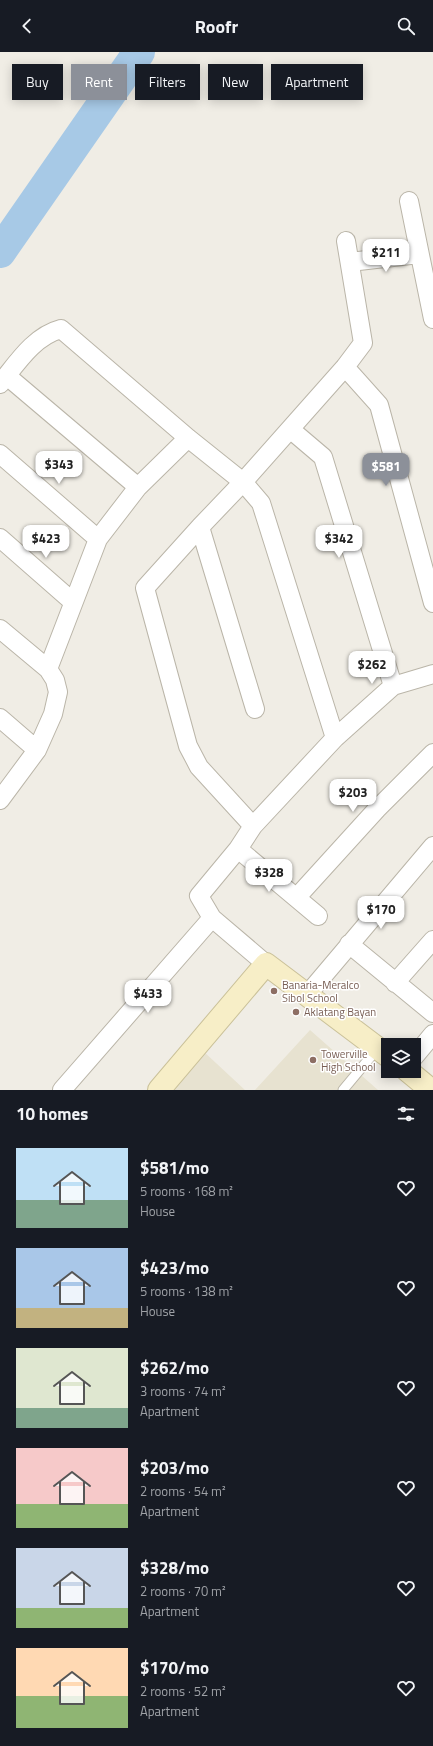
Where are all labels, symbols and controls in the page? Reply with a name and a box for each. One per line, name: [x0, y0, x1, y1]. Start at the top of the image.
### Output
text: Roofr: [195, 13, 238, 40]
icon: back: [16, 15, 38, 37]
icon: search: [395, 15, 417, 37]
chip: Buy: [12, 64, 63, 100]
chip: Rent: [71, 64, 127, 100]
chip: Filters: [135, 64, 200, 100]
chip: New: [208, 64, 263, 100]
chip: Apartment: [271, 64, 363, 100]
pin: $211: [362, 239, 410, 273]
text: $211: [371, 242, 401, 262]
pin: $343: [35, 451, 83, 485]
pin: $581: [362, 453, 410, 487]
text: $343: [44, 454, 74, 474]
text: $581: [371, 456, 401, 476]
pin: $423: [22, 525, 70, 559]
pin: $342: [315, 525, 363, 559]
text: $423: [31, 528, 61, 548]
text: $342: [324, 528, 354, 548]
pin: $262: [348, 651, 396, 685]
text: $262: [357, 654, 387, 674]
pin: $203: [329, 779, 377, 813]
text: $203: [338, 782, 368, 802]
pin: $328: [245, 859, 293, 893]
text: $328: [254, 862, 284, 882]
pin: $170: [357, 896, 405, 930]
text: $170: [366, 899, 396, 919]
place label: Banaria-Meralco Sibol School: [282, 977, 360, 1006]
pin: $433: [124, 980, 172, 1014]
text: $433: [133, 983, 163, 1003]
marker: Banaria-Meralco Sibol School: [269, 986, 279, 996]
place label: Aklatang Bayan: [304, 1004, 376, 1020]
marker: Aklatang Bayan: [291, 1007, 301, 1017]
map controls: [381, 1038, 421, 1078]
button: layers: [381, 1038, 421, 1078]
place label: Towerville High School: [321, 1046, 376, 1075]
marker: Towerville High School: [308, 1055, 318, 1065]
text: 10 homes: [16, 1101, 88, 1127]
icon: filters: [395, 1103, 417, 1125]
text: $581/mo: [140, 1155, 209, 1181]
icon: home: [48, 1164, 96, 1212]
icon: heart: [395, 1177, 417, 1199]
text: 5 rooms · 168 m²: [140, 1181, 233, 1201]
text: House: [140, 1201, 175, 1221]
text: $423/mo: [140, 1255, 209, 1281]
icon: home: [48, 1264, 96, 1312]
icon: heart: [395, 1277, 417, 1299]
text: 5 rooms · 138 m²: [140, 1281, 233, 1301]
text: House: [140, 1301, 175, 1321]
text: $262/mo: [140, 1355, 209, 1381]
icon: home: [48, 1364, 96, 1412]
icon: heart: [395, 1377, 417, 1399]
text: 3 rooms · 74 m²: [140, 1381, 226, 1401]
text: Apartment: [140, 1401, 199, 1421]
text: $203/mo: [140, 1455, 209, 1481]
icon: home: [48, 1464, 96, 1512]
icon: heart: [395, 1477, 417, 1499]
text: 2 rooms · 54 m²: [140, 1481, 226, 1501]
text: Apartment: [140, 1501, 199, 1521]
text: $328/mo: [140, 1555, 209, 1581]
icon: home: [48, 1564, 96, 1612]
icon: heart: [395, 1577, 417, 1599]
text: 2 rooms · 70 m²: [140, 1581, 226, 1601]
text: Apartment: [140, 1601, 199, 1621]
text: $170/mo: [140, 1655, 209, 1681]
icon: home: [48, 1664, 96, 1712]
icon: heart: [395, 1677, 417, 1699]
text: 2 rooms · 52 m²: [140, 1681, 226, 1701]
text: Apartment: [140, 1701, 199, 1721]

